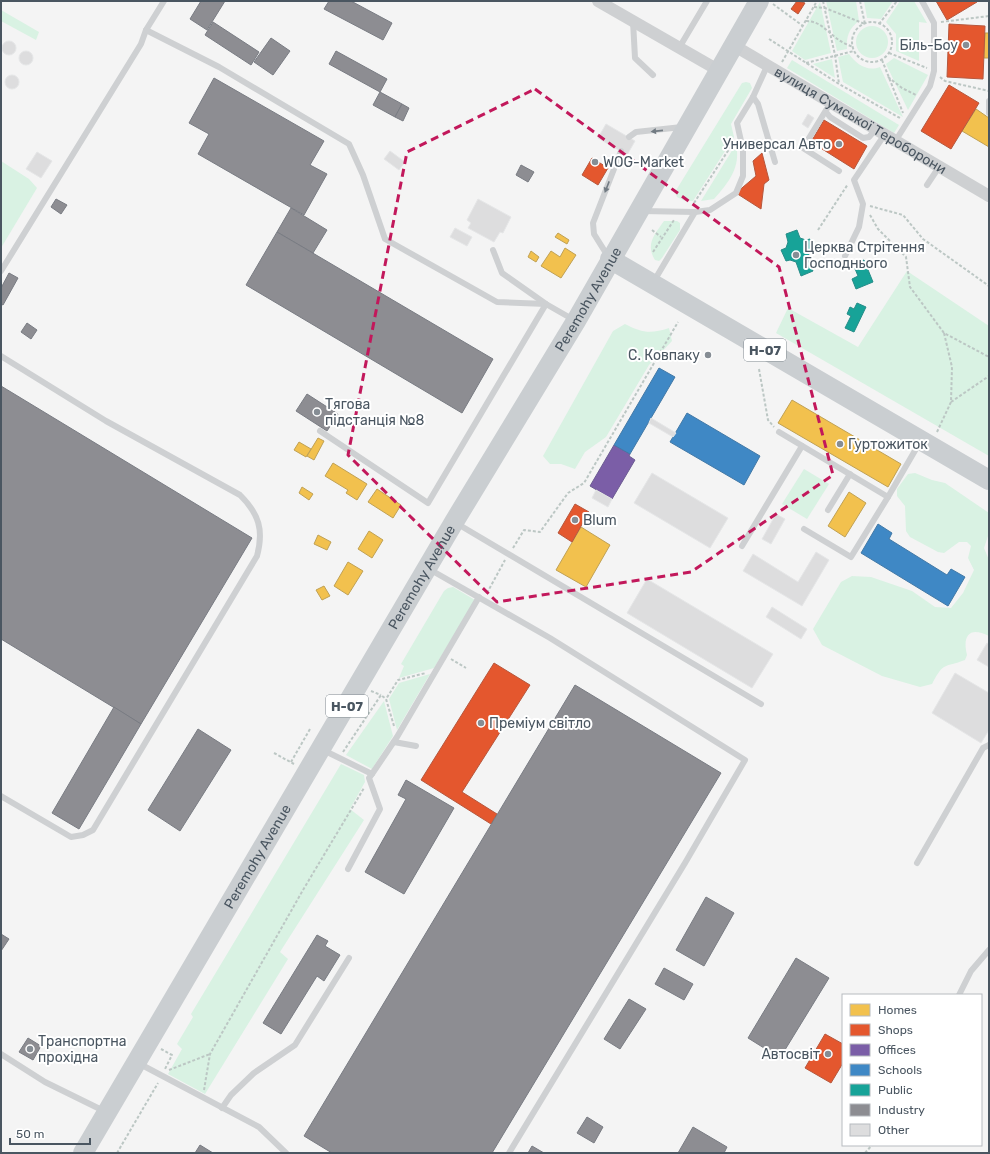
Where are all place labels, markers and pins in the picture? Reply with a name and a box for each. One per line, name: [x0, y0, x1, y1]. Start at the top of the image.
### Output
place label: Біль-Боу: [899, 37, 958, 54]
marker: Біль-Боу: [961, 40, 971, 50]
place label: Универсал Авто: [723, 136, 831, 153]
marker: Универсал Авто: [834, 139, 844, 149]
place label: WOG-Market: [603, 154, 685, 171]
marker: WOG-Market: [590, 157, 600, 167]
place label: Церква Стрітення Господнього: [804, 239, 925, 272]
marker: Церква Стрітення Господнього: [791, 250, 801, 260]
place label: С. Ковпаку: [628, 347, 700, 364]
marker: С. Ковпаку: [703, 350, 713, 360]
place label: Тягова підстанція №8: [325, 396, 425, 429]
marker: Тягова підстанція №8: [312, 407, 322, 417]
place label: Гуртожиток: [848, 436, 928, 453]
marker: Гуртожиток: [835, 439, 845, 449]
place label: Blum: [583, 512, 617, 529]
marker: Blum: [570, 515, 580, 525]
place label: Преміум світло: [489, 715, 591, 732]
marker: Преміум світло: [476, 718, 486, 728]
place label: Транспортна прохідна: [38, 1033, 127, 1066]
marker: Транспортна прохідна: [25, 1044, 35, 1054]
place label: Автосвіт: [761, 1046, 820, 1063]
marker: Автосвіт: [823, 1049, 833, 1059]

